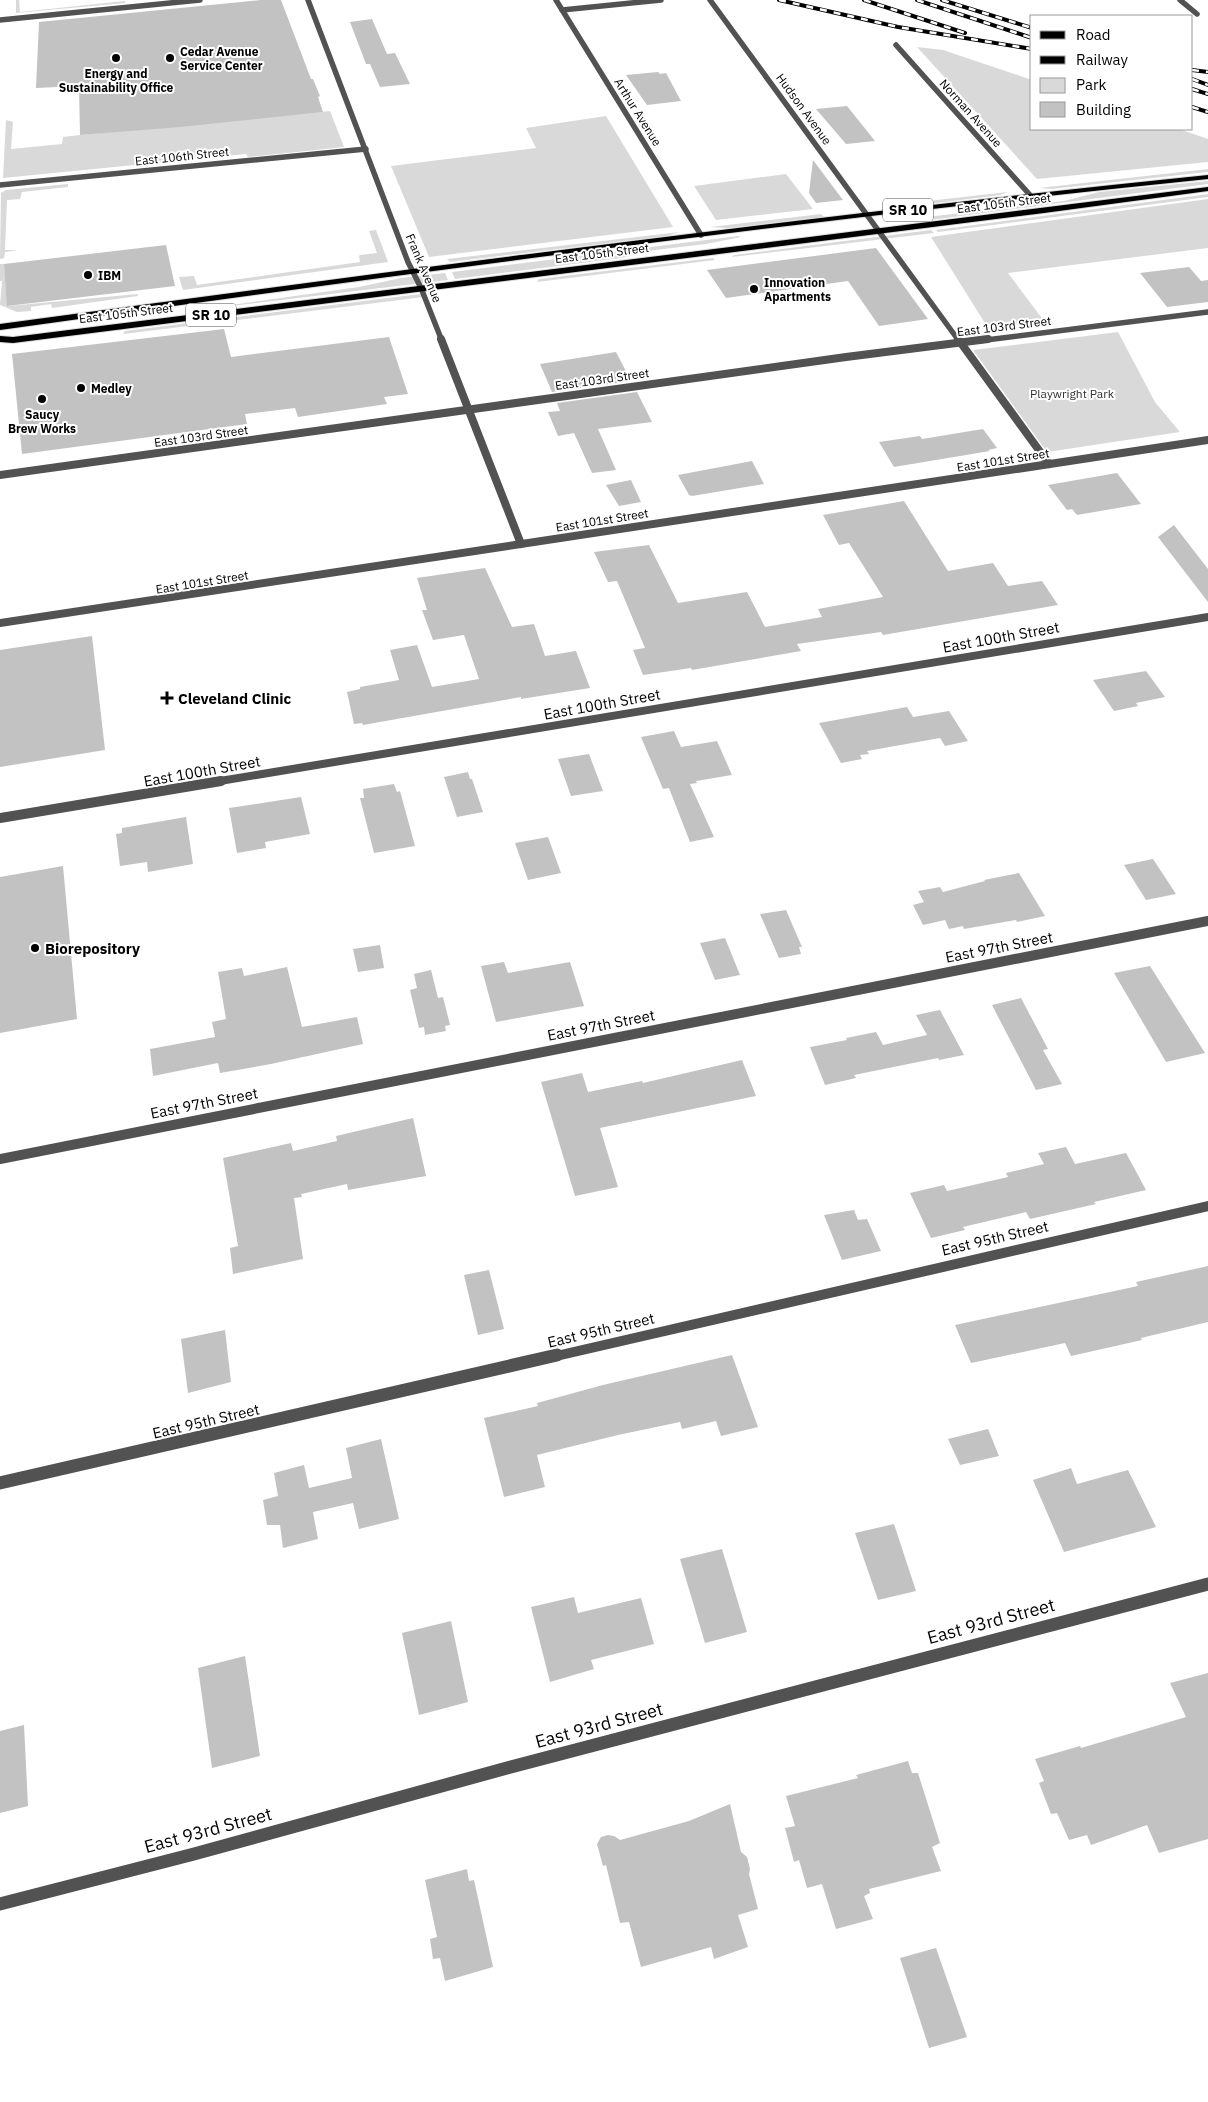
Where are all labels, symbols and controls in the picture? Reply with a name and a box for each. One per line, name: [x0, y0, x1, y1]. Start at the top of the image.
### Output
legend: [1030, 15, 1193, 130]
text: Road: [1076, 25, 1111, 44]
place label: Cedar Avenue Service Center: [180, 44, 263, 73]
text: Railway: [1076, 50, 1129, 69]
marker: Energy and Sustainability Office: [110, 52, 122, 64]
marker: Cedar Avenue Service Center: [164, 52, 176, 64]
place label: Energy and Sustainability Office: [59, 66, 174, 95]
street label: Hudson Avenue: [773, 70, 835, 148]
street label: Arthur Avenue: [611, 75, 665, 149]
text: Park: [1076, 75, 1106, 94]
street label: Norman Avenue: [937, 76, 1006, 150]
text: Building: [1076, 100, 1131, 119]
street label: East 106th Street: [134, 144, 230, 168]
street label: East 105th Street: [956, 190, 1052, 216]
road number: SR 10: [883, 198, 933, 222]
street label: Frank Avenue: [403, 231, 445, 305]
street label: East 105th Street: [554, 240, 650, 266]
place label: IBM: [98, 268, 121, 283]
marker: IBM: [82, 269, 94, 281]
place label: Innovation Apartments: [764, 275, 831, 304]
marker: Innovation Apartments: [748, 283, 760, 295]
street label: East 105th Street: [78, 300, 174, 326]
road number: SR 10: [186, 304, 236, 326]
street label: East 103rd Street: [956, 313, 1052, 339]
street label: East 103rd Street: [554, 365, 650, 393]
place label: Medley: [91, 381, 132, 396]
marker: Medley: [75, 382, 87, 394]
park label: Playwright Park: [1030, 386, 1115, 401]
marker: Saucy Brew Works: [36, 393, 48, 405]
place label: Saucy Brew Works: [8, 407, 76, 436]
street label: East 103rd Street: [153, 422, 249, 450]
street label: East 101st Street: [956, 445, 1050, 475]
street label: East 101st Street: [555, 505, 649, 535]
street label: East 101st Street: [155, 567, 249, 597]
street label: East 100th Street: [941, 617, 1061, 657]
street label: East 100th Street: [542, 684, 662, 724]
place label: Cleveland Clinic: [178, 689, 291, 708]
marker: Cleveland Clinic: [160, 691, 174, 705]
street label: East 100th Street: [142, 751, 262, 791]
street label: East 97th Street: [944, 927, 1054, 967]
place label: Biorepository: [45, 939, 140, 958]
marker: Biorepository: [29, 942, 41, 954]
street label: East 97th Street: [546, 1005, 656, 1045]
street label: East 97th Street: [149, 1083, 259, 1123]
street label: East 95th Street: [940, 1216, 1050, 1260]
street label: East 95th Street: [546, 1308, 656, 1352]
street label: East 95th Street: [151, 1399, 261, 1443]
street label: East 93rd Street: [925, 1593, 1057, 1649]
street label: East 93rd Street: [533, 1697, 665, 1753]
street label: East 93rd Street: [142, 1802, 274, 1858]

